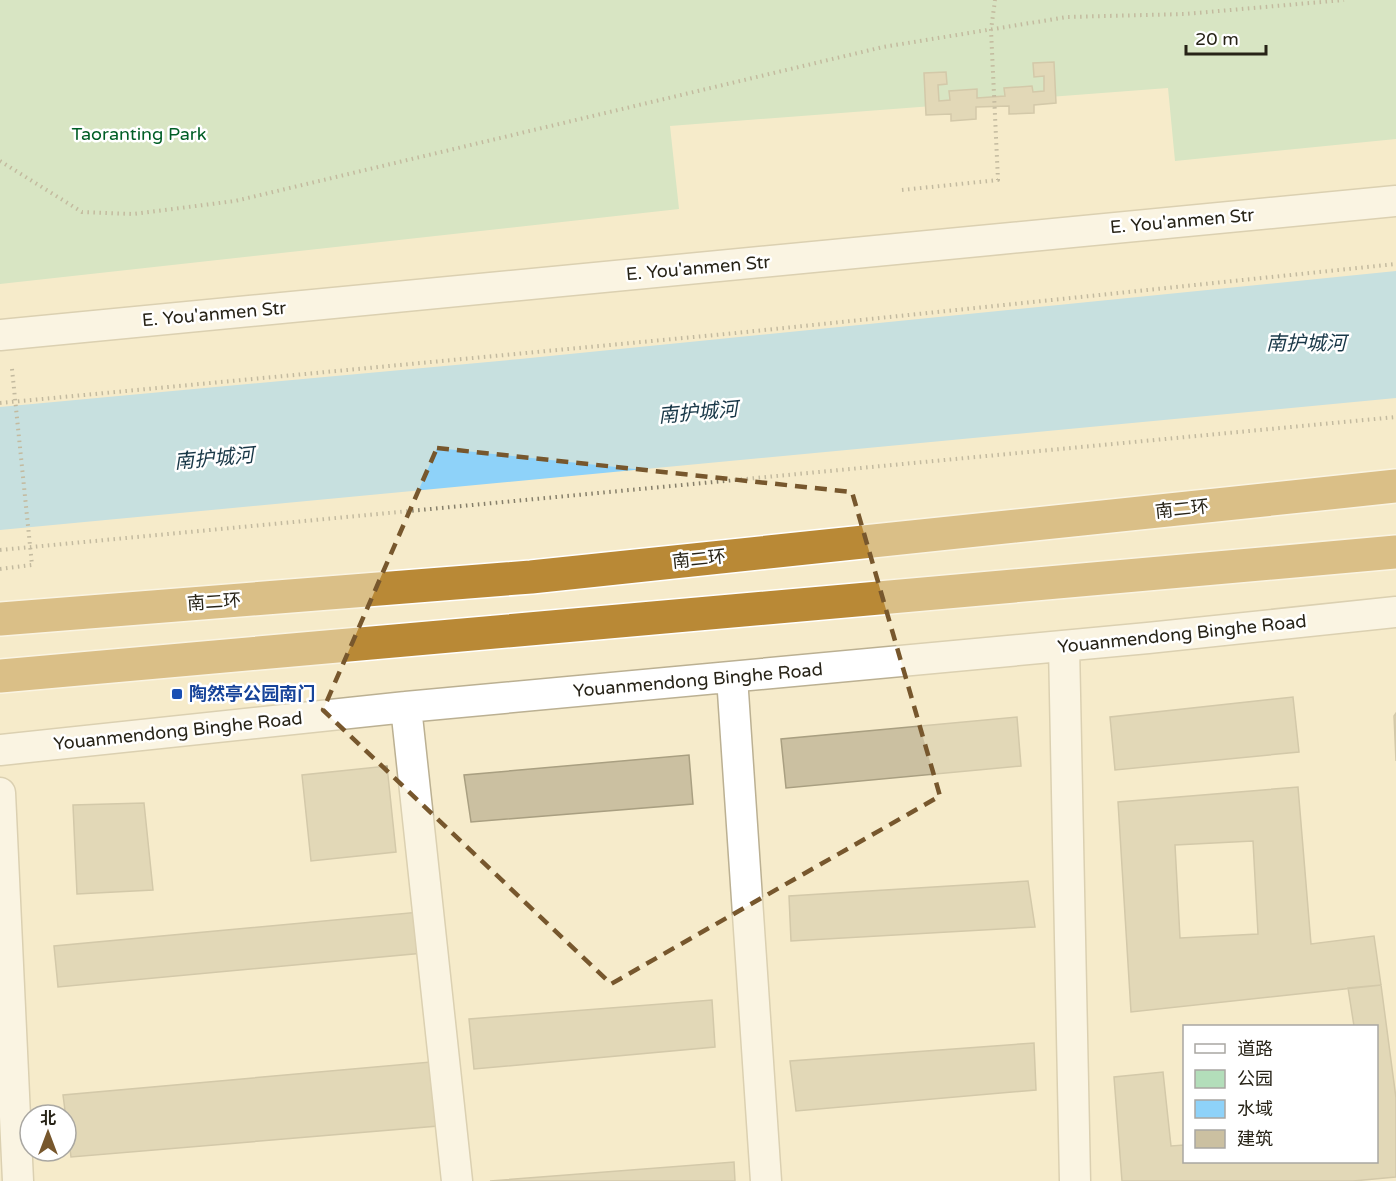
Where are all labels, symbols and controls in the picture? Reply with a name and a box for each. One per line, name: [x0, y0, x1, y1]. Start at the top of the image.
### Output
scale bar: [1186, 18, 1266, 56]
text: 20 m: [1195, 28, 1239, 50]
park label: Taoranting Park: [71, 123, 207, 145]
street label: E. You'anmen Str: [1109, 204, 1255, 238]
street label: E. You'anmen Str: [625, 251, 771, 285]
street label: E. You'anmen Str: [141, 297, 287, 331]
water label: 南护城河: [1266, 332, 1350, 356]
water label: 南护城河: [657, 397, 743, 428]
water label: 南护城河: [173, 443, 259, 474]
street label: 南二环: [1154, 495, 1210, 523]
street label: 南二环: [671, 545, 727, 573]
street label: 南二环: [186, 589, 242, 615]
street label: Youanmendong Binghe Road: [1056, 610, 1308, 658]
street label: Youanmendong Binghe Road: [572, 658, 824, 702]
place label: 陶然亭公园南门: [189, 683, 315, 705]
marker: 陶然亭公园南门: [170, 687, 184, 701]
street label: Youanmendong Binghe Road: [52, 707, 304, 755]
legend: [1183, 1025, 1378, 1163]
text: 道路: [1237, 1038, 1273, 1060]
text: 公园: [1237, 1068, 1273, 1090]
text: 水域: [1237, 1098, 1273, 1120]
north arrow: [18, 1103, 78, 1163]
text: 北: [40, 1109, 56, 1129]
text: 建筑: [1237, 1128, 1273, 1150]

